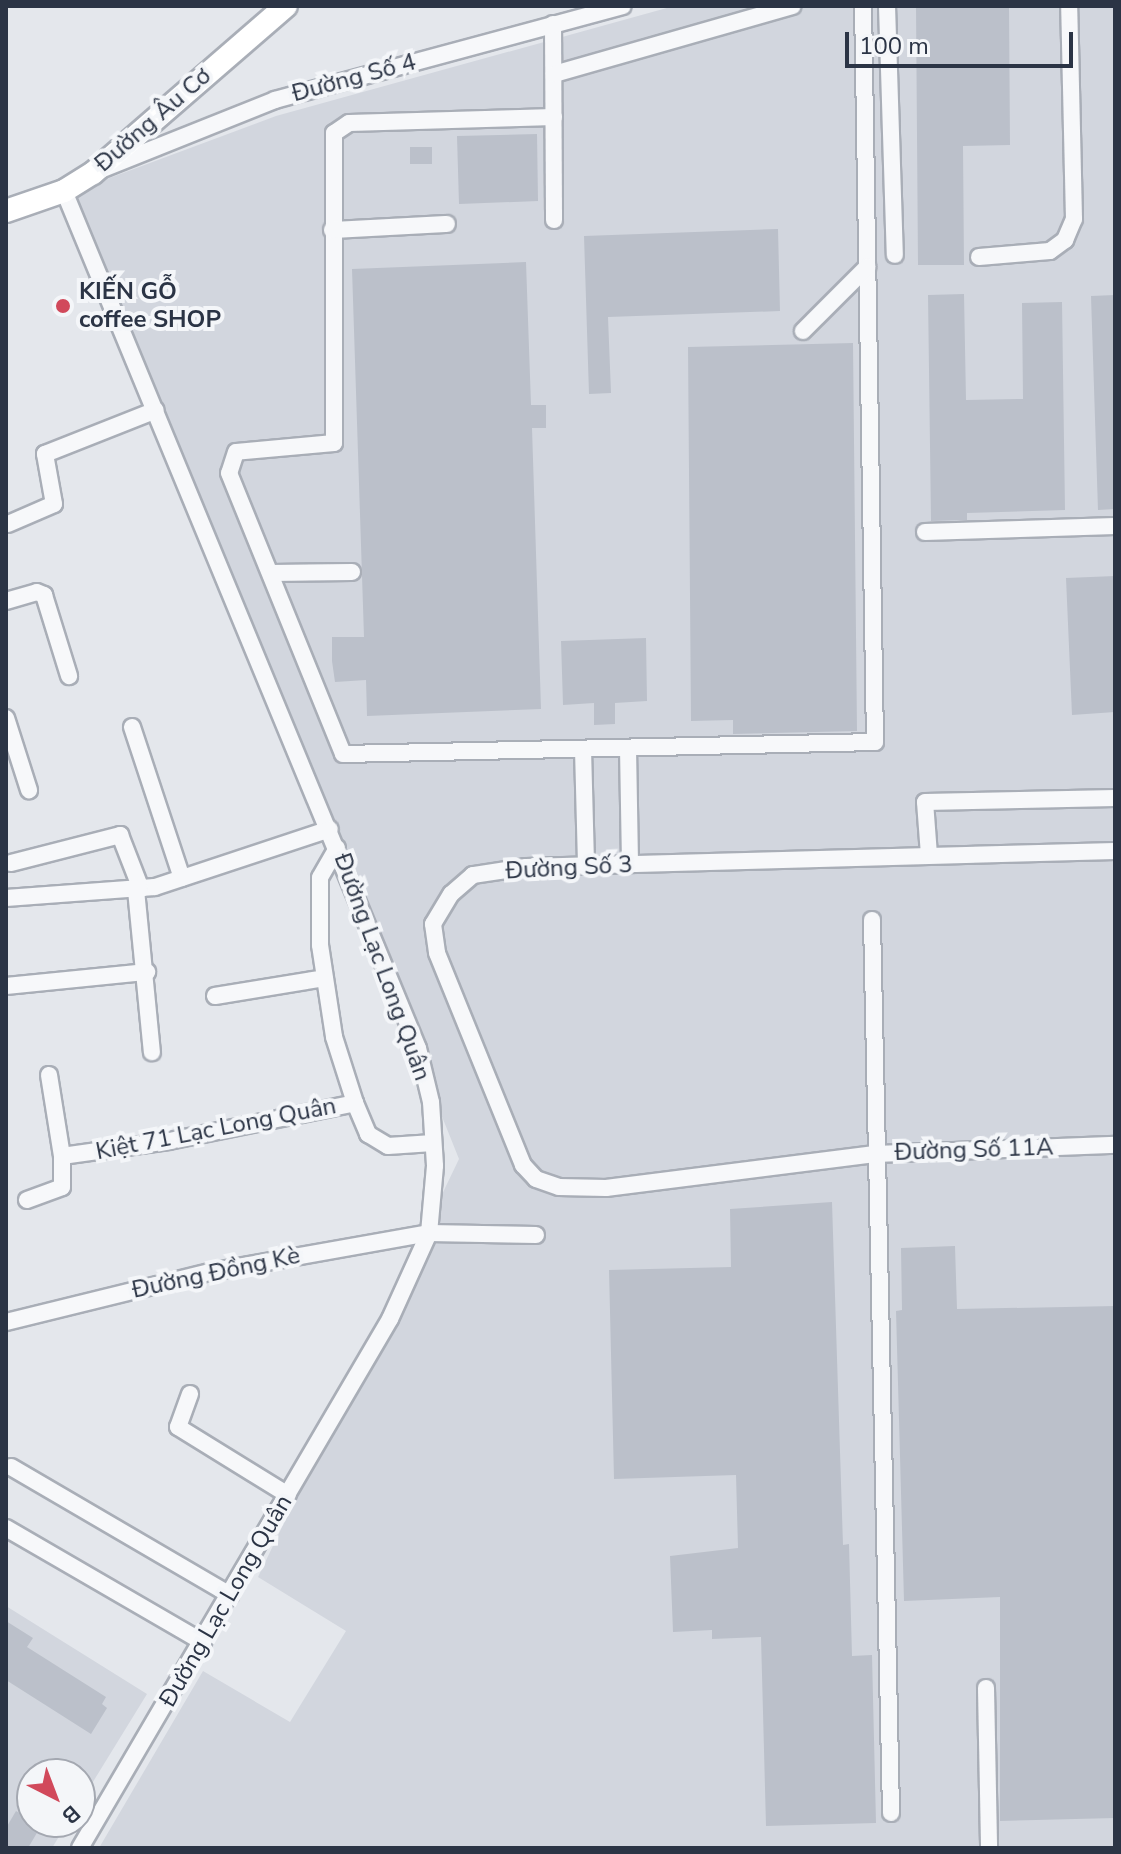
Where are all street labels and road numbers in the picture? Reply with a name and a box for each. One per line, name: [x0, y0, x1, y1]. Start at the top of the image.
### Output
street label: Đường Số 4: [289, 48, 419, 108]
street label: Đường Âu Cơ: [89, 62, 217, 178]
street label: Đường Lạc Long Quân: [327, 849, 437, 1085]
street label: Đường Số 3: [505, 850, 633, 886]
street label: Kiệt 71 Lạc Long Quân: [93, 1092, 339, 1166]
street label: Đường Số 11A: [894, 1133, 1054, 1167]
street label: Đường Đồng Kè: [129, 1241, 303, 1305]
street label: Đường Lạc Long Quân: [154, 1490, 298, 1712]

